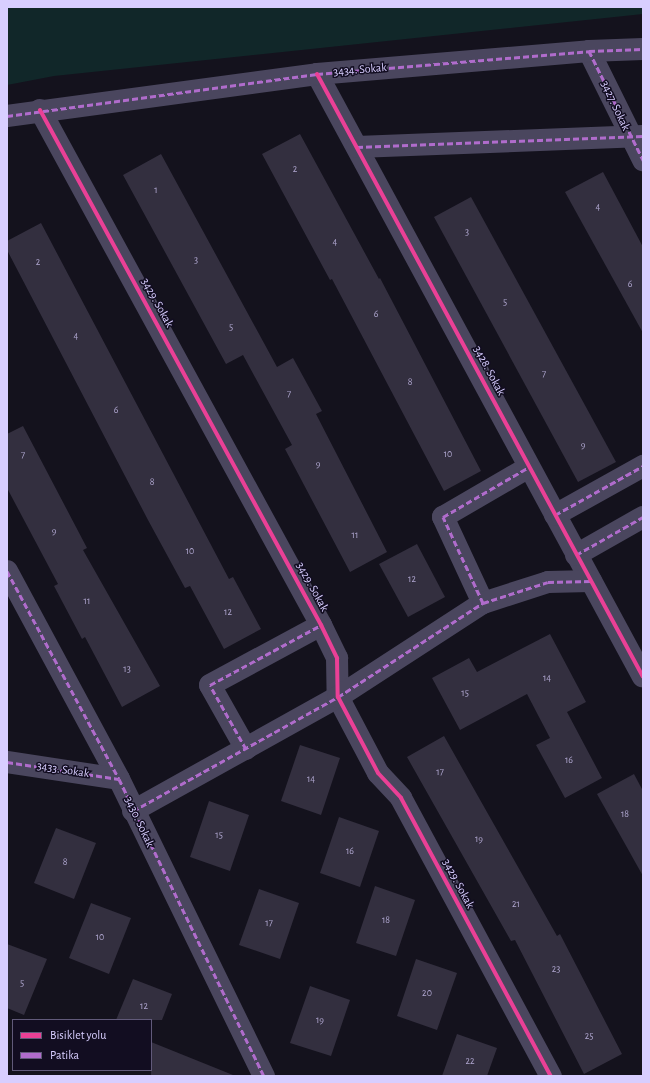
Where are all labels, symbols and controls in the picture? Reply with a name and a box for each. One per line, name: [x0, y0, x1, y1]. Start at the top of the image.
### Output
street label: 3434. Sokak: [333, 60, 387, 80]
street label: 3427. Sokak: [597, 79, 633, 133]
house number: 2: [293, 164, 297, 176]
house number: 1: [154, 185, 158, 197]
house number: 4: [596, 202, 600, 214]
house number: 3: [465, 227, 469, 239]
house number: 4: [333, 237, 337, 249]
house number: 3: [194, 255, 198, 267]
house number: 2: [36, 257, 40, 269]
street label: 3429. Sokak: [138, 276, 176, 330]
house number: 6: [628, 279, 632, 291]
house number: 5: [503, 297, 507, 309]
house number: 6: [374, 309, 378, 321]
house number: 5: [229, 322, 233, 334]
house number: 4: [74, 331, 78, 343]
street label: 3428. Sokak: [470, 344, 508, 398]
house number: 7: [542, 369, 546, 381]
house number: 8: [408, 377, 412, 389]
house number: 7: [287, 389, 291, 401]
house number: 6: [114, 405, 118, 417]
house number: 9: [581, 440, 585, 452]
house number: 10: [444, 449, 452, 461]
house number: 7: [21, 450, 25, 462]
house number: 9: [316, 459, 320, 471]
house number: 8: [150, 477, 154, 489]
house number: 9: [52, 526, 56, 538]
house number: 11: [352, 530, 358, 542]
house number: 10: [186, 546, 194, 558]
street label: 3429. Sokak: [293, 560, 331, 614]
house number: 12: [408, 574, 416, 586]
house number: 11: [84, 596, 90, 608]
house number: 12: [224, 607, 232, 619]
house number: 13: [123, 664, 131, 676]
house number: 14: [543, 673, 551, 685]
house number: 15: [461, 688, 469, 700]
house number: 16: [565, 755, 573, 767]
street label: 3433. Sokak: [36, 759, 90, 781]
house number: 17: [436, 767, 444, 779]
house number: 14: [307, 774, 315, 786]
street label: 3430. Sokak: [121, 794, 157, 850]
house number: 18: [621, 809, 629, 821]
house number: 15: [215, 830, 223, 842]
house number: 19: [475, 834, 483, 846]
house number: 16: [346, 846, 354, 858]
house number: 8: [63, 857, 67, 869]
street label: 3429. Sokak: [439, 857, 477, 911]
house number: 21: [512, 899, 520, 911]
house number: 18: [382, 915, 390, 927]
house number: 17: [265, 918, 273, 930]
house number: 10: [96, 932, 104, 944]
house number: 23: [552, 964, 560, 976]
house number: 5: [20, 978, 24, 990]
house number: 20: [422, 988, 432, 1000]
house number: 12: [140, 1001, 148, 1013]
house number: 19: [316, 1015, 324, 1027]
legend: [12, 1019, 152, 1071]
text: Bisiklet yolu: [50, 1029, 106, 1041]
house number: 25: [585, 1031, 593, 1043]
text: Patika: [50, 1049, 79, 1061]
house number: 22: [465, 1056, 475, 1068]

